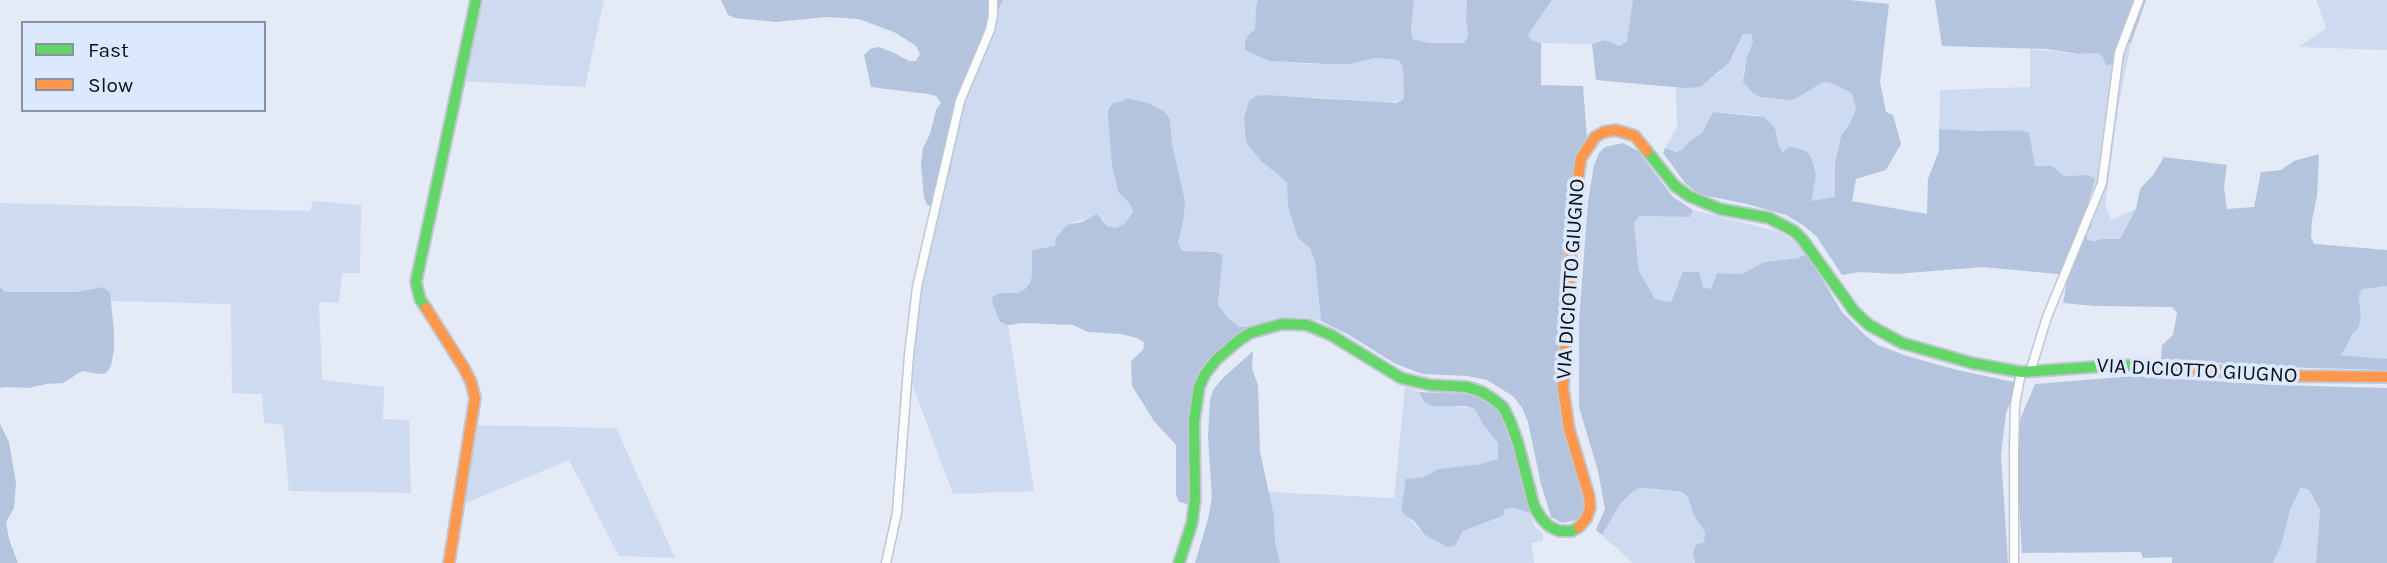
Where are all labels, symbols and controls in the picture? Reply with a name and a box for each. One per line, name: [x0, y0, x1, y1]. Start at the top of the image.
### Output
legend: [21, 21, 266, 112]
text: Fast: [88, 38, 129, 62]
text: Slow: [88, 73, 133, 97]
street label: VIA DICIOTTO GIUGNO: [1551, 178, 1591, 380]
street label: VIA DICIOTTO GIUGNO: [2096, 353, 2298, 389]

